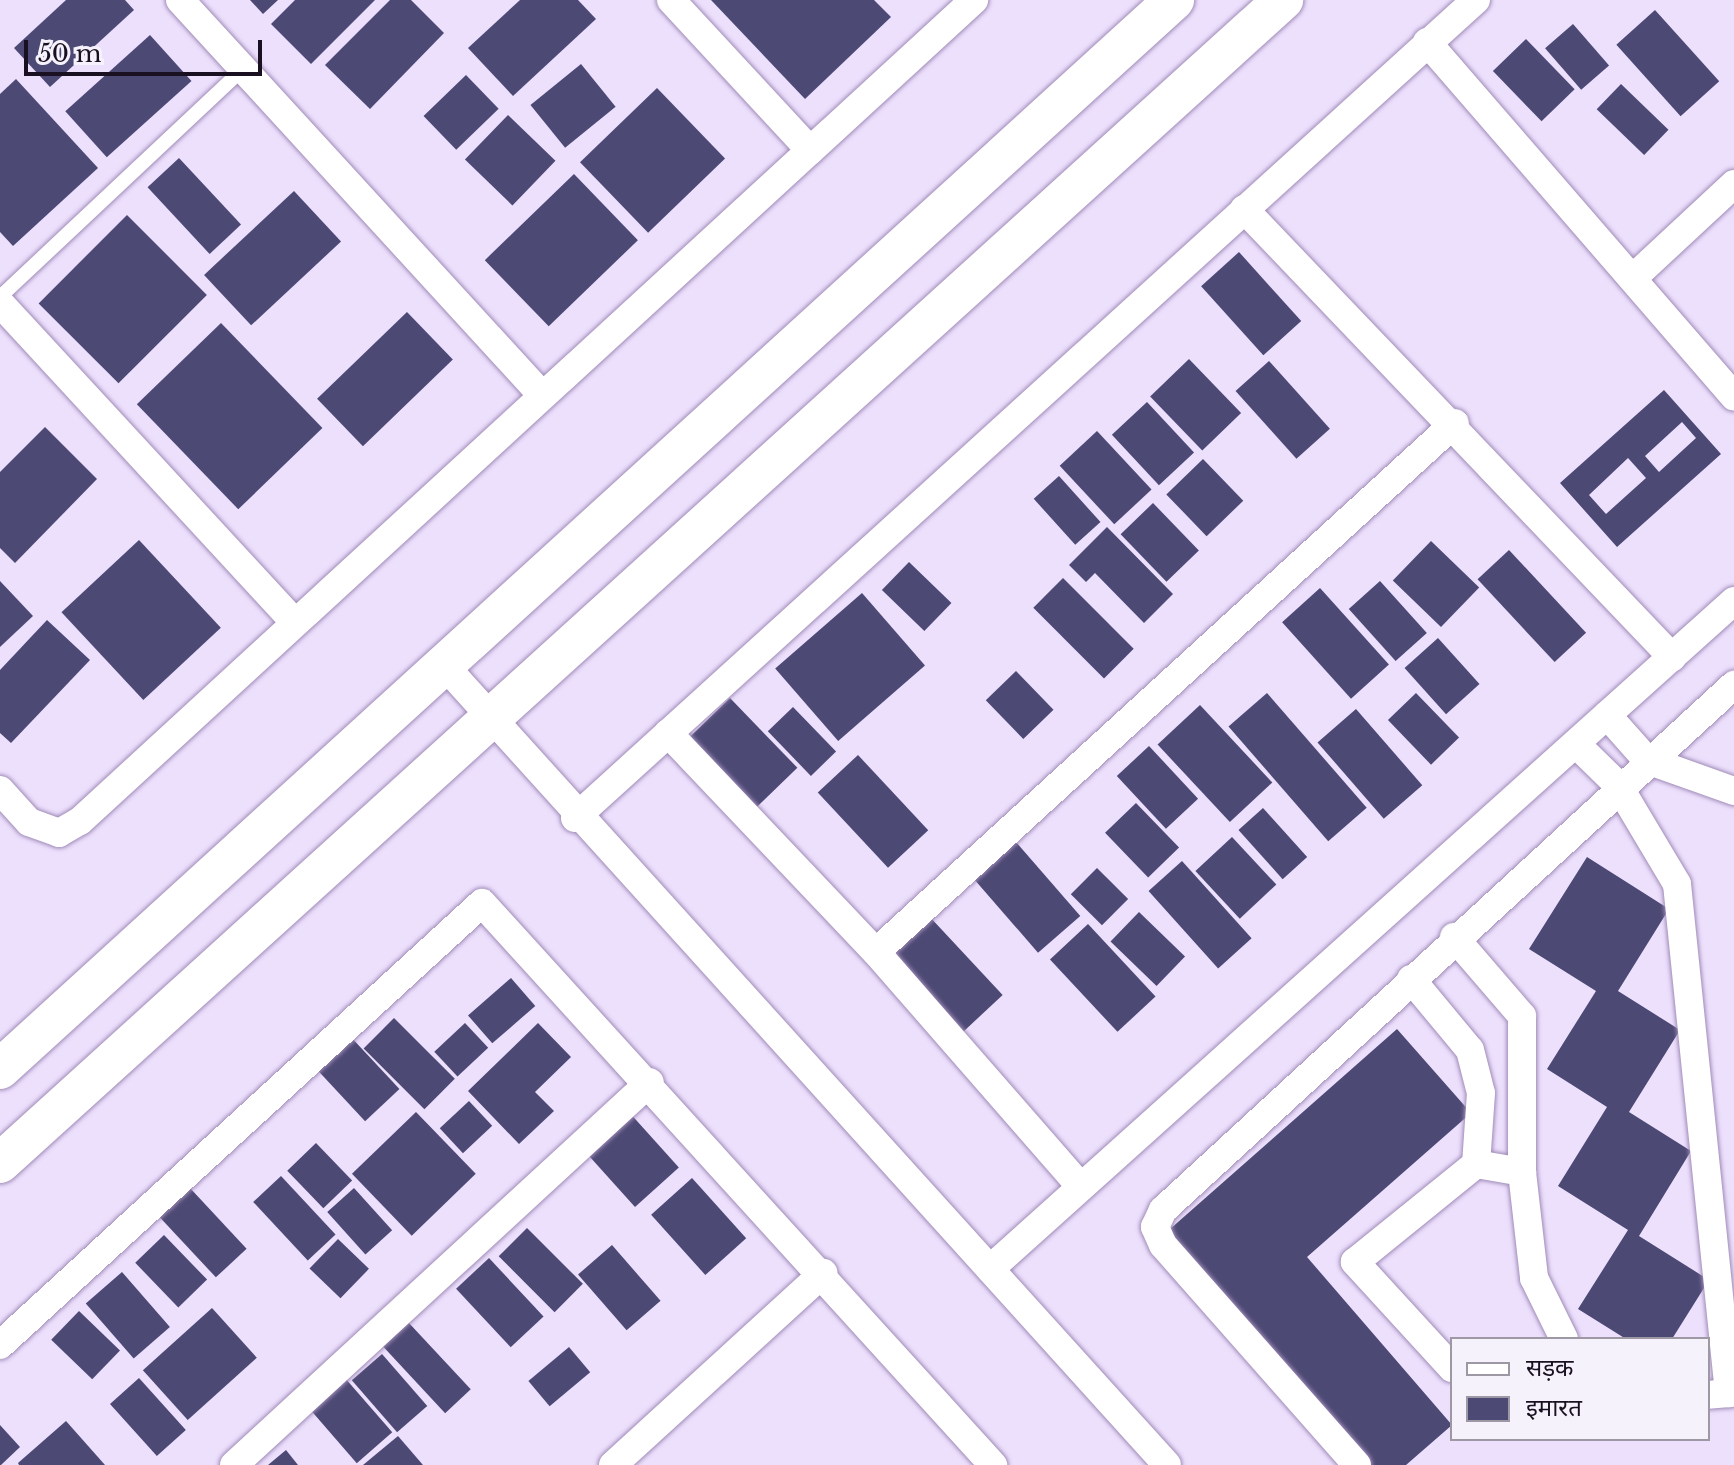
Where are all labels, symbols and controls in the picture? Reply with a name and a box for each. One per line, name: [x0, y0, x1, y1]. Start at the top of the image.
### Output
scale bar: [28, 24, 266, 74]
text: 50 m: [38, 39, 101, 68]
legend: [1450, 1337, 1710, 1441]
text: सड़क: [1526, 1353, 1574, 1382]
text: इमारत: [1526, 1393, 1582, 1422]

